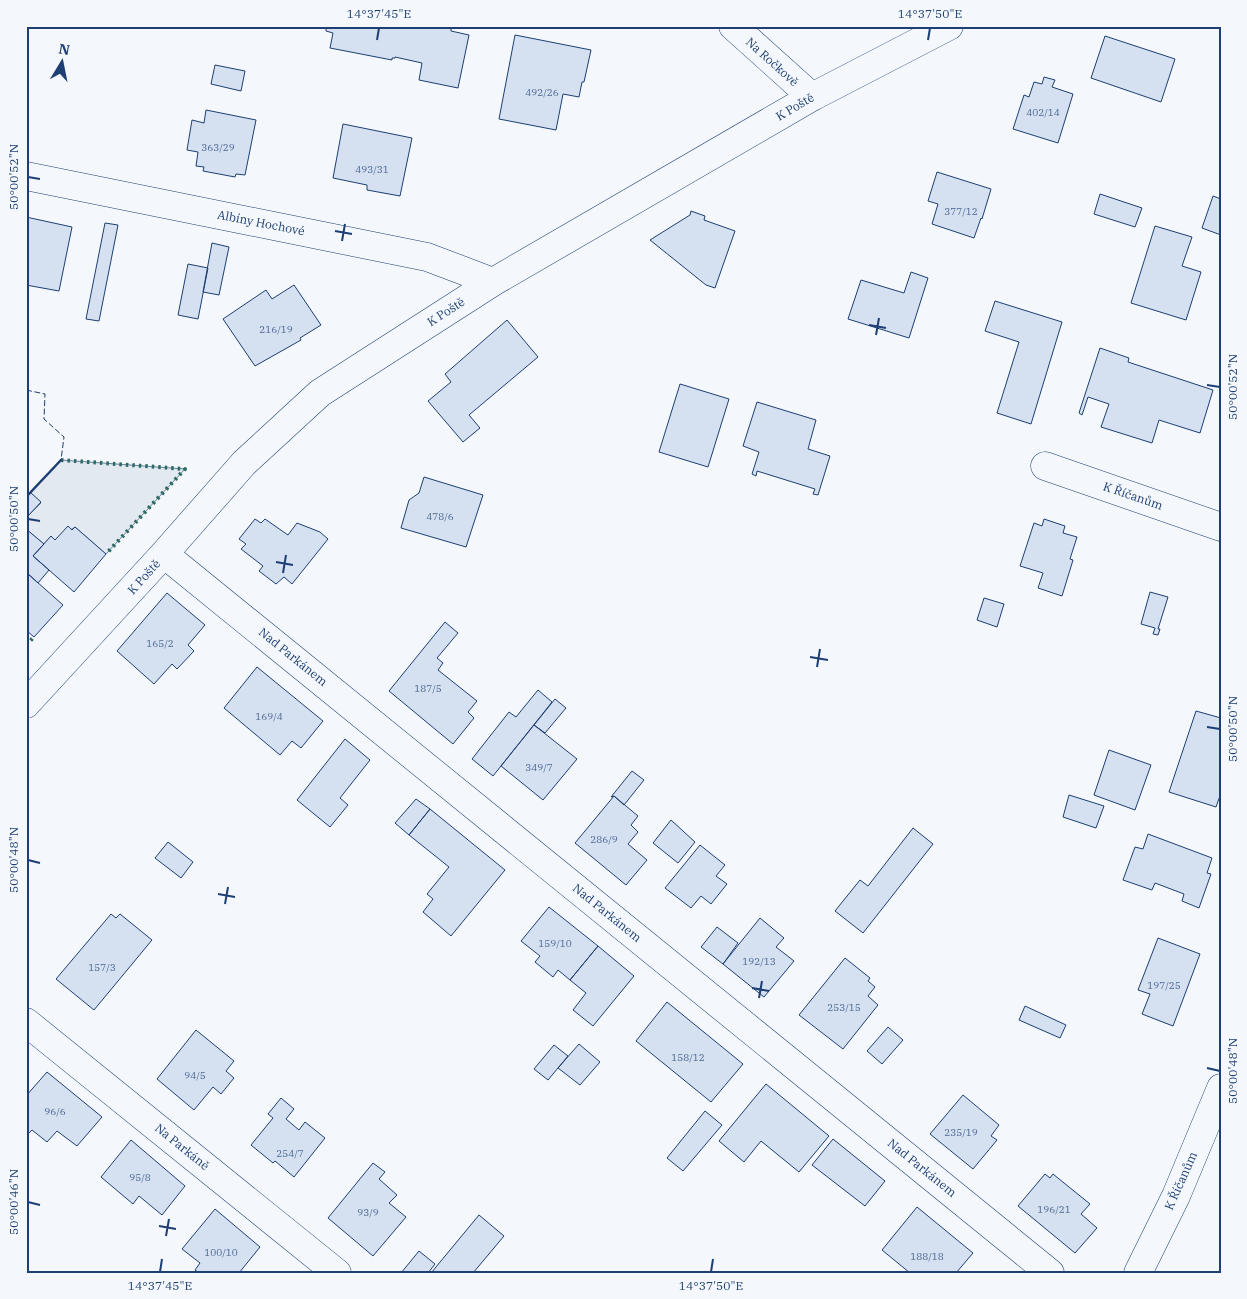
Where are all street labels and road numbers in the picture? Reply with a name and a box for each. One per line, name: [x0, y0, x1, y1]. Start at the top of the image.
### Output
street label: Na Ročkově: [743, 34, 802, 89]
street label: K Poště: [773, 90, 817, 123]
street label: Albíny Hochové: [216, 207, 306, 238]
street label: K Poště: [424, 294, 467, 329]
street label: K Říčanům: [1101, 478, 1166, 513]
street label: K Poště: [124, 556, 163, 597]
street label: Nad Parkánem: [256, 624, 331, 689]
street label: Nad Parkánem: [570, 880, 645, 945]
street label: Na Parkáně: [152, 1120, 212, 1173]
street label: Nad Parkánem: [885, 1135, 960, 1200]
street label: K Říčanům: [1161, 1149, 1200, 1212]

